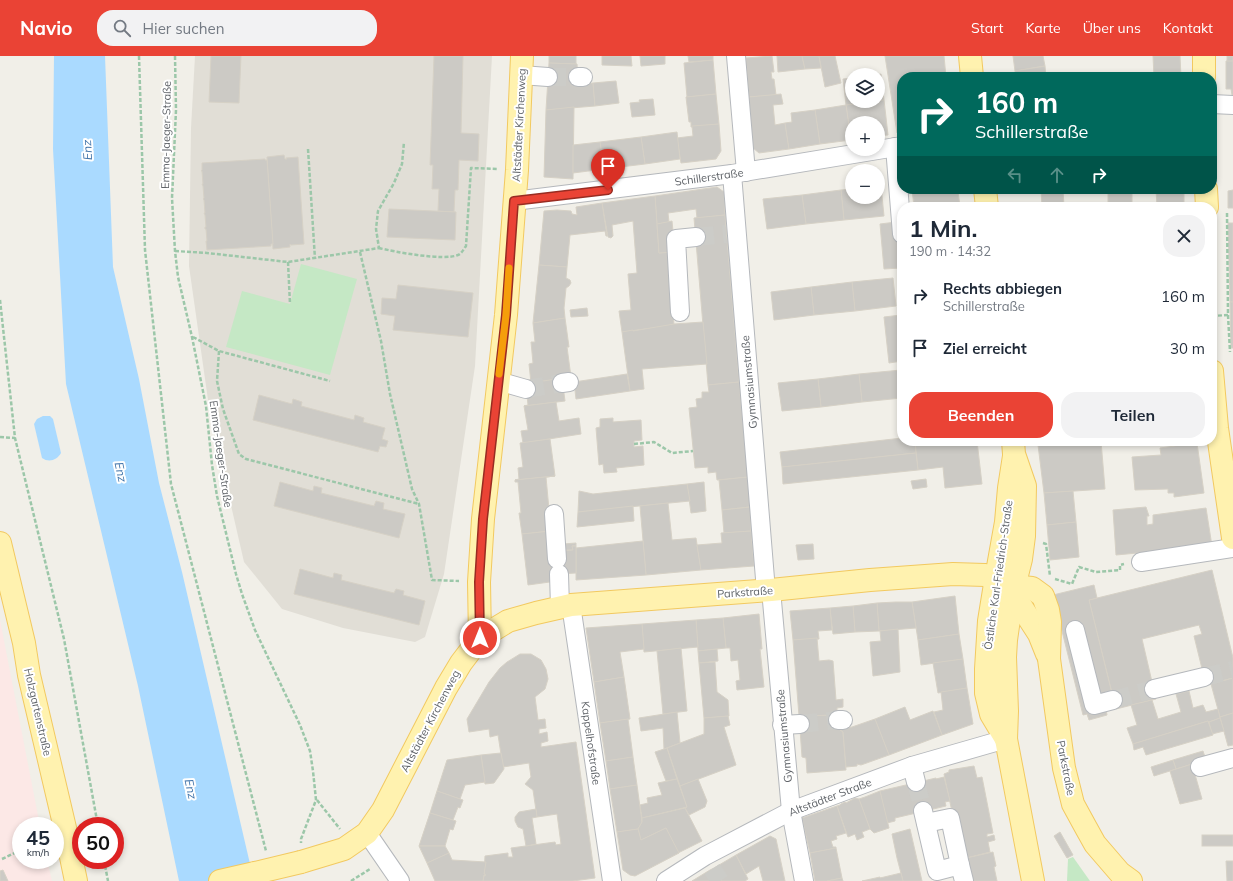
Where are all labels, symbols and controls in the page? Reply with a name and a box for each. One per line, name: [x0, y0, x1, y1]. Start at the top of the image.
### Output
search box: [97, 10, 377, 46]
text: Navio: [20, 16, 73, 40]
icon: search: [111, 17, 133, 39]
text: Hier suchen: [143, 19, 224, 38]
text: Start: [971, 19, 1003, 37]
text: Karte: [1025, 19, 1061, 37]
text: Über uns: [1083, 19, 1141, 37]
text: Kontakt: [1163, 19, 1213, 37]
street label: Altstädter Kirchenweg: [509, 68, 529, 182]
map controls: [845, 68, 885, 204]
button: layers: [845, 68, 885, 108]
street label: Emma-Jaeger-Straße: [158, 81, 174, 189]
text: 160 m: [975, 85, 1058, 120]
icon: right: [909, 88, 961, 140]
button: +: [845, 116, 885, 156]
text: Schillerstraße: [975, 120, 1088, 143]
water label: Enz: [79, 139, 95, 161]
pin: [591, 149, 625, 190]
icon: arrive: [597, 155, 619, 177]
button: −: [845, 164, 885, 204]
icon: left: [1004, 164, 1026, 186]
icon: ahead: [1046, 164, 1068, 186]
icon: right: [1088, 164, 1110, 186]
street label: Schillerstraße: [674, 165, 744, 189]
text: 1 Min.: [909, 213, 978, 243]
button: close: [1163, 215, 1205, 257]
text: 190 m · 14:32: [909, 243, 991, 259]
text: Rechts abbiegen: [943, 279, 1062, 298]
icon: right: [909, 285, 931, 307]
text: 160 m: [1161, 287, 1205, 306]
text: Schillerstraße: [943, 298, 1025, 314]
street label: Gymnasiumstraße: [738, 335, 760, 429]
icon: arrive: [909, 337, 931, 359]
text: Ziel erreicht: [943, 339, 1027, 358]
text: 30 m: [1170, 339, 1205, 358]
button: Beenden: [909, 392, 1053, 438]
button: Teilen: [1061, 392, 1205, 438]
street label: Emma-Jaeger-Straße: [207, 400, 235, 508]
water label: Enz: [112, 460, 131, 484]
street label: Östliche Karl-Friedrich-Straße: [981, 499, 1015, 651]
street label: Parkstraße: [717, 583, 773, 601]
position arrow: [459, 617, 501, 659]
street label: Holzgartenstraße: [21, 667, 55, 757]
street label: Altstädter Kirchenweg: [397, 668, 463, 774]
street label: Gymnasiumstraße: [773, 689, 795, 783]
street label: Kappelhofstraße: [578, 700, 604, 786]
street label: Parkstraße: [1054, 739, 1078, 797]
street label: Altstädter Straße: [786, 775, 874, 819]
water label: Enz: [182, 777, 201, 801]
speed limit sign: 50: [72, 817, 124, 869]
text: 45: [26, 825, 50, 850]
text: km/h: [27, 846, 49, 859]

